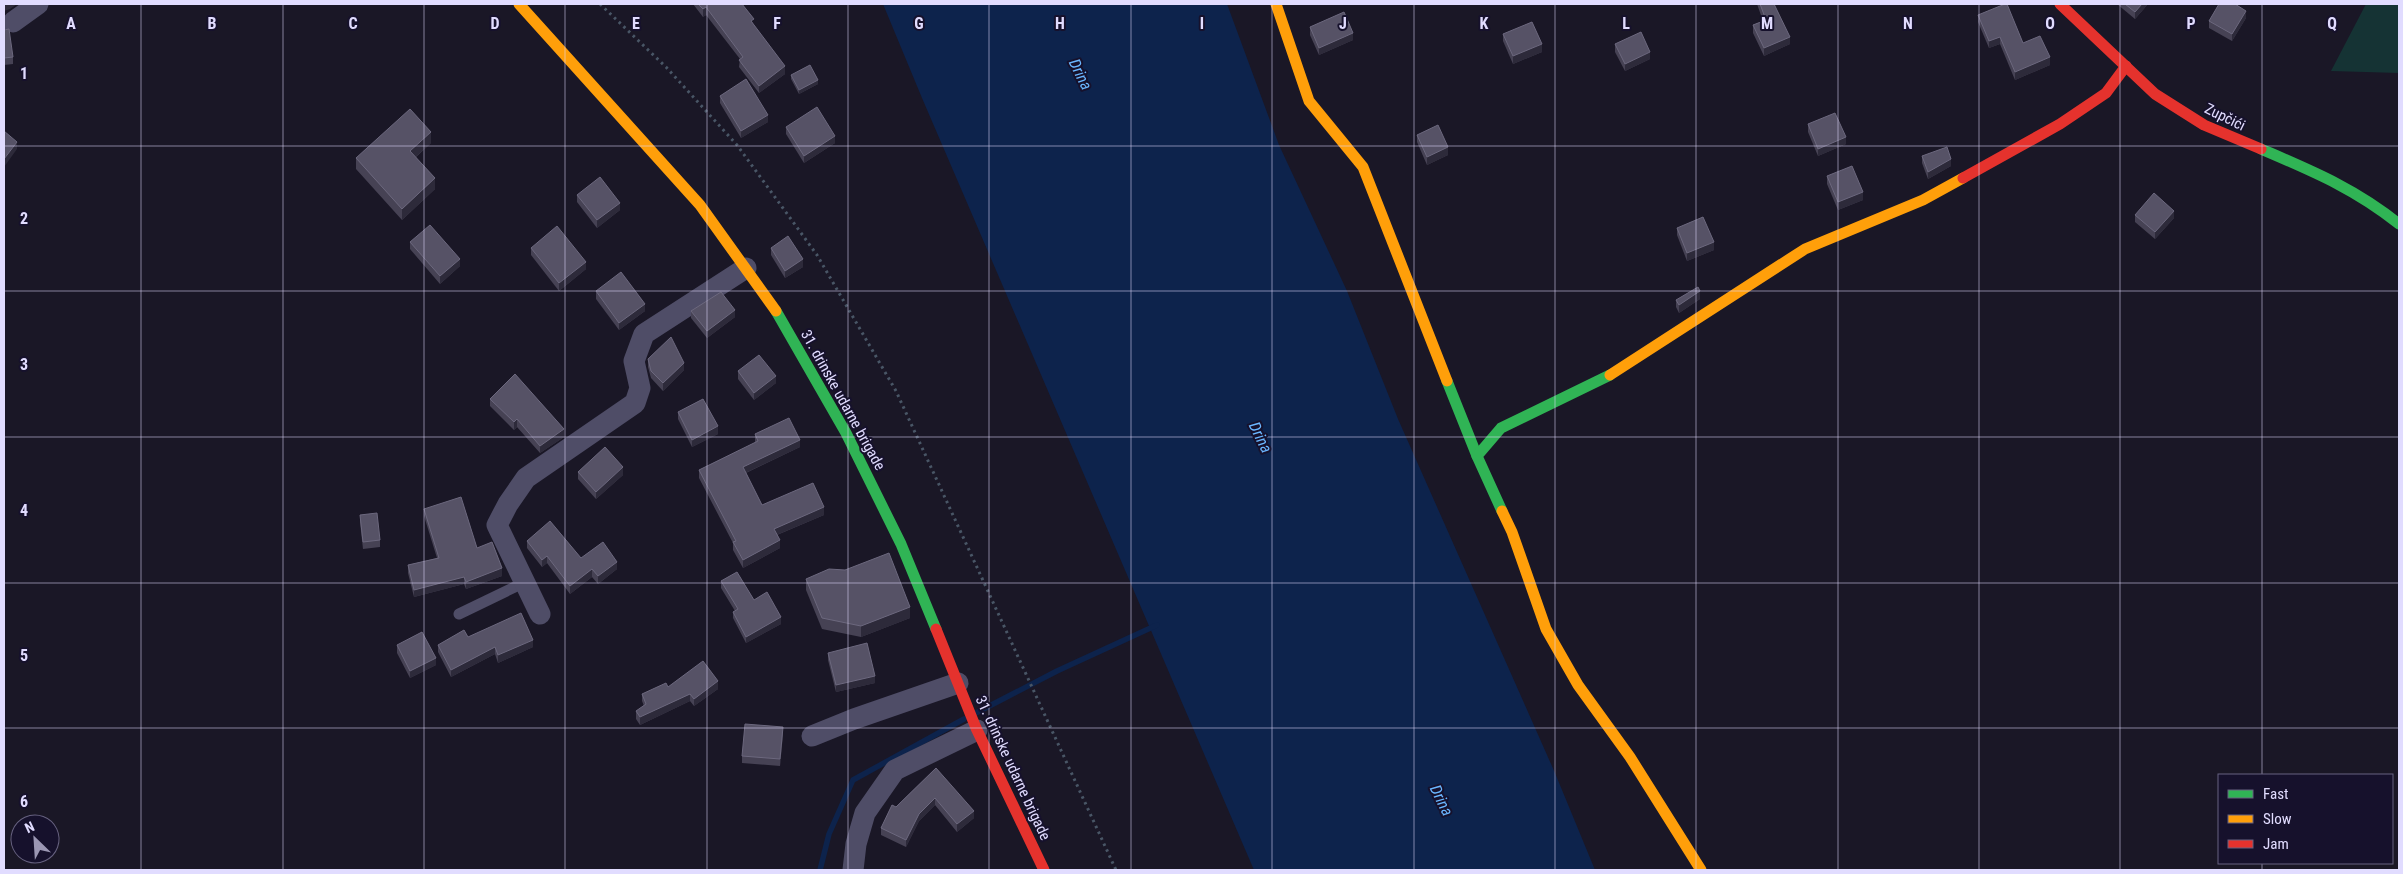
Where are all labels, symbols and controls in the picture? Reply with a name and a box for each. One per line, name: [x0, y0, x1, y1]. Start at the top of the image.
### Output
text: A: [66, 14, 76, 33]
text: B: [208, 14, 217, 33]
text: C: [348, 14, 358, 33]
text: D: [490, 14, 500, 33]
text: E: [632, 14, 640, 33]
text: F: [773, 14, 781, 33]
text: G: [914, 14, 924, 33]
text: H: [1055, 14, 1065, 33]
text: I: [1200, 14, 1204, 33]
text: J: [1339, 14, 1347, 33]
text: K: [1480, 14, 1489, 33]
text: L: [1622, 14, 1630, 33]
text: M: [1761, 14, 1773, 33]
text: N: [1903, 14, 1913, 33]
text: O: [2045, 14, 2055, 33]
text: P: [2186, 14, 2196, 33]
text: Q: [2327, 14, 2337, 33]
water label: Drina: [1065, 56, 1096, 93]
text: 1: [20, 64, 28, 83]
street label: Zupčići: [2202, 99, 2248, 135]
text: 2: [20, 209, 28, 228]
street label: 31. drinske udarne brigade: [797, 327, 889, 473]
text: 3: [20, 355, 28, 374]
water label: Drina: [1245, 419, 1276, 456]
text: 4: [20, 501, 28, 520]
text: 5: [20, 646, 28, 665]
street label: 31. drinske udarne brigade: [972, 693, 1054, 843]
legend: [2218, 774, 2393, 864]
water label: Drina: [1426, 782, 1457, 819]
text: Fast: [2263, 785, 2288, 803]
text: 6: [20, 792, 28, 811]
text: Slow: [2263, 810, 2292, 828]
north arrow: [10, 814, 60, 864]
text: N: [22, 818, 37, 836]
text: Jam: [2263, 835, 2289, 853]

